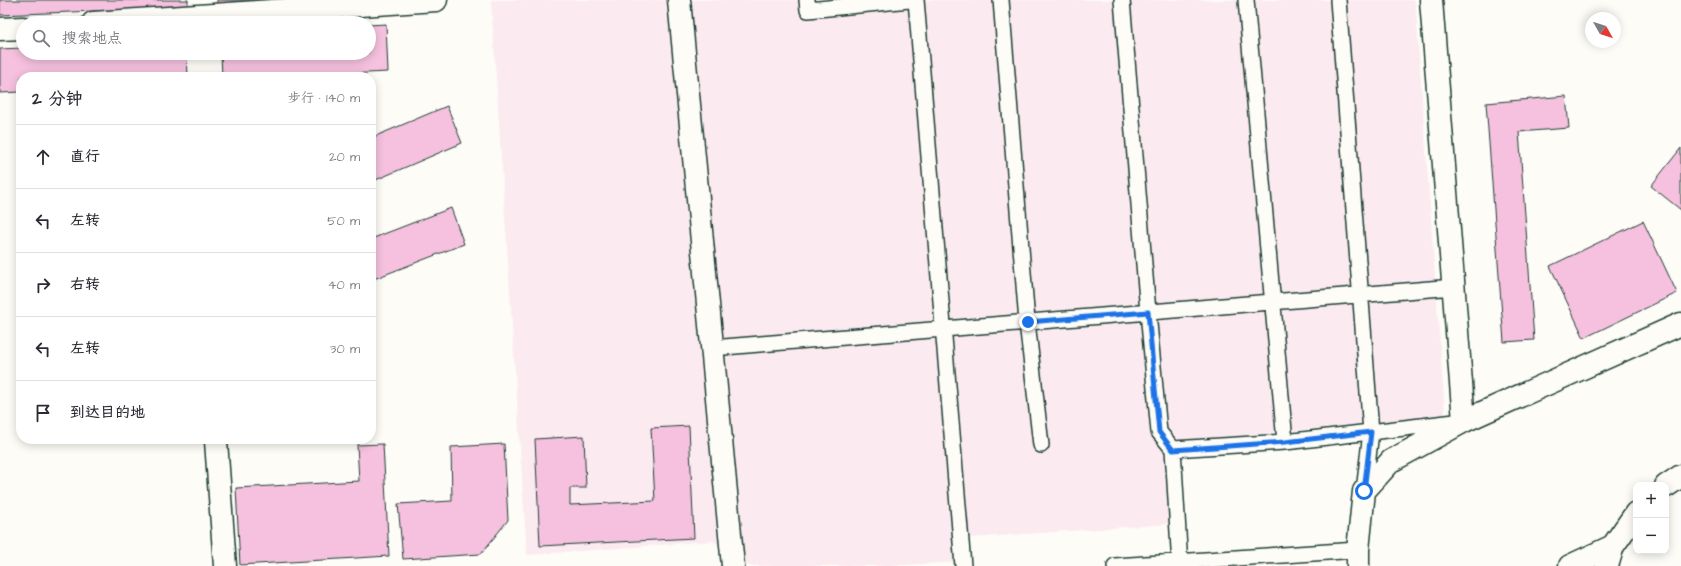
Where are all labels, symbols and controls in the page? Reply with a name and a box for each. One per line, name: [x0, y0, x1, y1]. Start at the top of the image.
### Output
north arrow: [1585, 12, 1621, 48]
search box: [16, 16, 376, 60]
icon: search: [30, 27, 52, 49]
text: 搜索地点: [62, 28, 122, 49]
text: 2 分钟: [32, 87, 83, 111]
text: 步行 · 140 m: [288, 89, 360, 107]
icon: ahead: [32, 146, 54, 168]
text: 直行: [70, 146, 100, 167]
text: 20 m: [329, 148, 360, 166]
icon: left: [32, 210, 54, 232]
text: 左转: [70, 210, 100, 231]
text: 50 m: [327, 212, 360, 230]
icon: right: [32, 274, 54, 296]
text: 右转: [70, 274, 100, 295]
text: 40 m: [328, 276, 360, 294]
route end: [1019, 313, 1037, 331]
icon: left: [32, 338, 54, 360]
text: 左转: [70, 338, 100, 359]
text: 30 m: [330, 340, 360, 358]
icon: arrive: [32, 402, 54, 424]
text: 到达目的地: [70, 402, 145, 423]
route start: [1355, 482, 1373, 500]
map controls: [1633, 482, 1669, 554]
button: +: [1633, 482, 1669, 518]
button: −: [1633, 518, 1669, 554]

